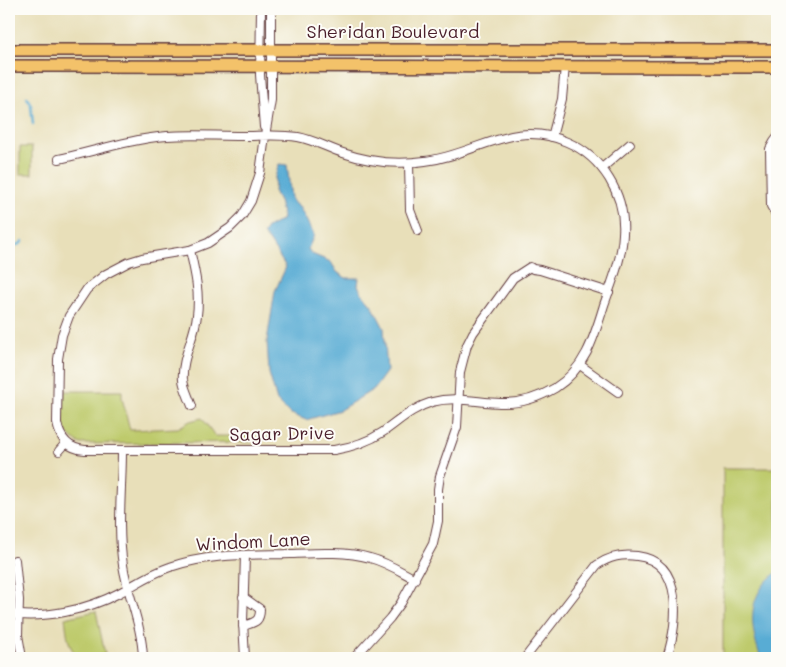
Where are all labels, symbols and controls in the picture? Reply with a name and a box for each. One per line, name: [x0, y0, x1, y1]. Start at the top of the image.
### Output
street label: Sheridan Boulevard: [307, 19, 479, 43]
street label: Sagar Drive: [229, 420, 335, 446]
street label: Windom Lane: [195, 526, 311, 556]

